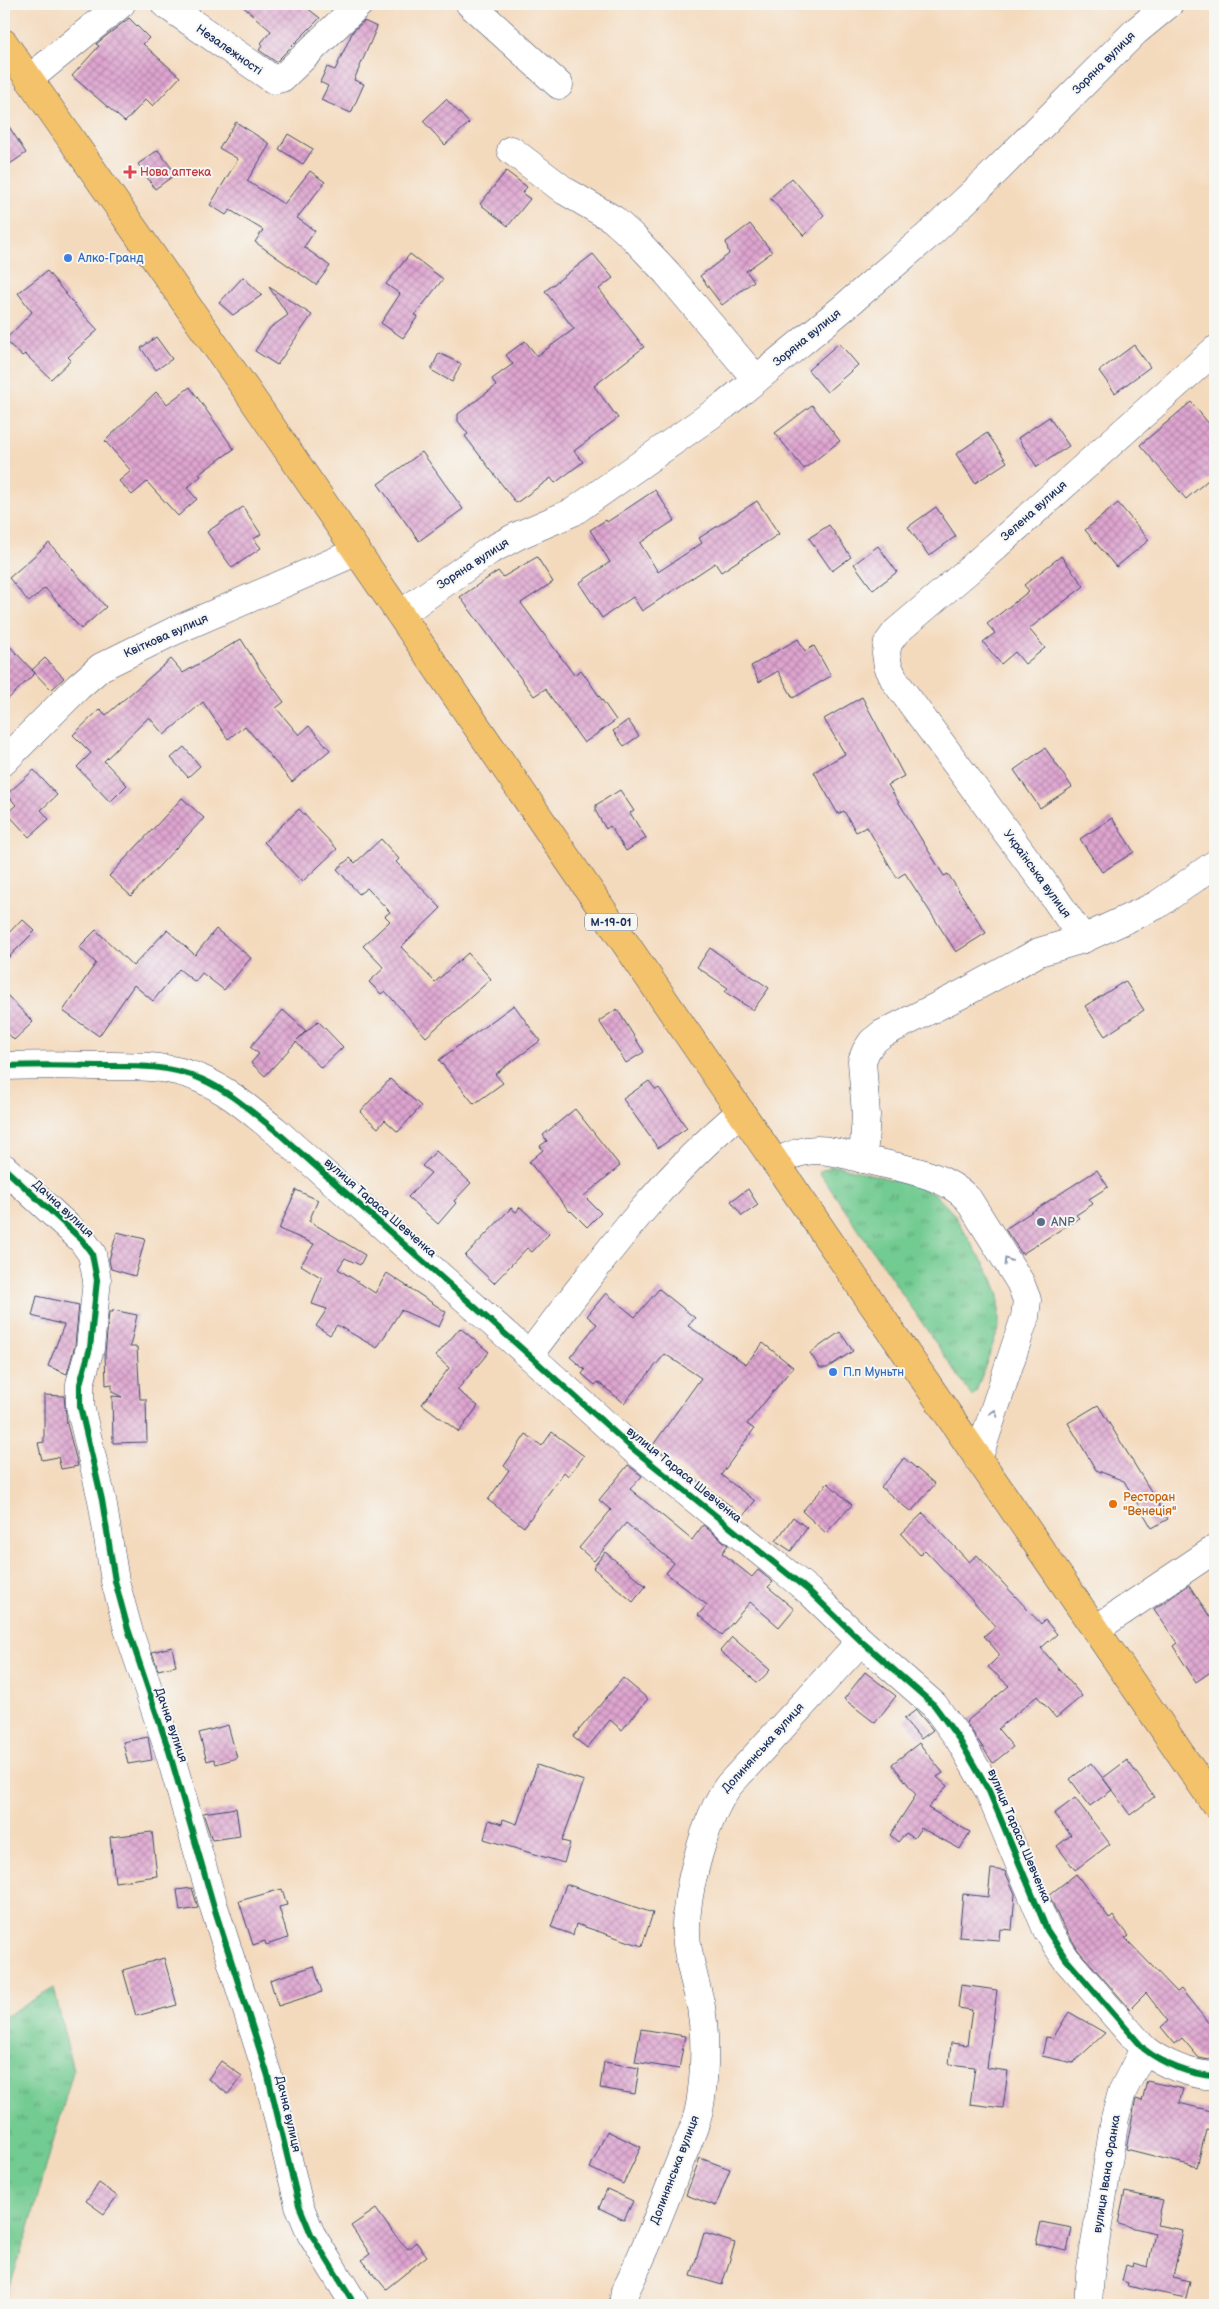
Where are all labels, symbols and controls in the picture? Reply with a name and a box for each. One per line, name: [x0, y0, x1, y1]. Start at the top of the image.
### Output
street label: Незалежності: [193, 22, 265, 78]
street label: Зоряна вулиця: [1069, 28, 1139, 98]
place label: Нова аптека: [140, 165, 211, 180]
marker: Нова аптека: [124, 166, 136, 178]
place label: Алко-Гранд: [77, 251, 144, 266]
marker: Алко-Гранд: [62, 252, 74, 264]
street label: Зоряна вулиця: [770, 306, 844, 370]
street label: Зелена вулиця: [998, 477, 1070, 544]
street label: Зоряна вулиця: [434, 535, 512, 593]
street label: Квіткова вулиця: [122, 611, 211, 661]
street label: Українська вулиця: [1000, 827, 1074, 921]
road number: М-19-01: [585, 914, 637, 930]
street label: вулиця Тараса Шевченка: [321, 1155, 439, 1261]
street label: Дачна вулиця: [29, 1177, 97, 1241]
place label: ANP: [1051, 1215, 1075, 1230]
marker: ANP: [1035, 1216, 1047, 1228]
one-way arrow: [1003, 1257, 1013, 1266]
place label: П.п Муньтн: [843, 1365, 904, 1380]
marker: П.п Муньтн: [827, 1366, 839, 1378]
one-way arrow: [988, 1409, 998, 1418]
street label: вулиця Тараса Шевченка: [623, 1424, 745, 1526]
place label: Ресторан "Венеція": [1123, 1490, 1176, 1519]
marker: Ресторан "Венеція": [1107, 1498, 1119, 1510]
street label: Дачна вулиця: [151, 1686, 191, 1765]
street label: Долинянська вулиця: [719, 1700, 808, 1796]
street label: вулиця Тараса Шевченка: [984, 1767, 1054, 1905]
street label: Дачна вулиця: [272, 2074, 304, 2154]
street label: Долинянська вулиця: [647, 2113, 703, 2227]
street label: вулиця Івана Франка: [1090, 2114, 1124, 2234]

